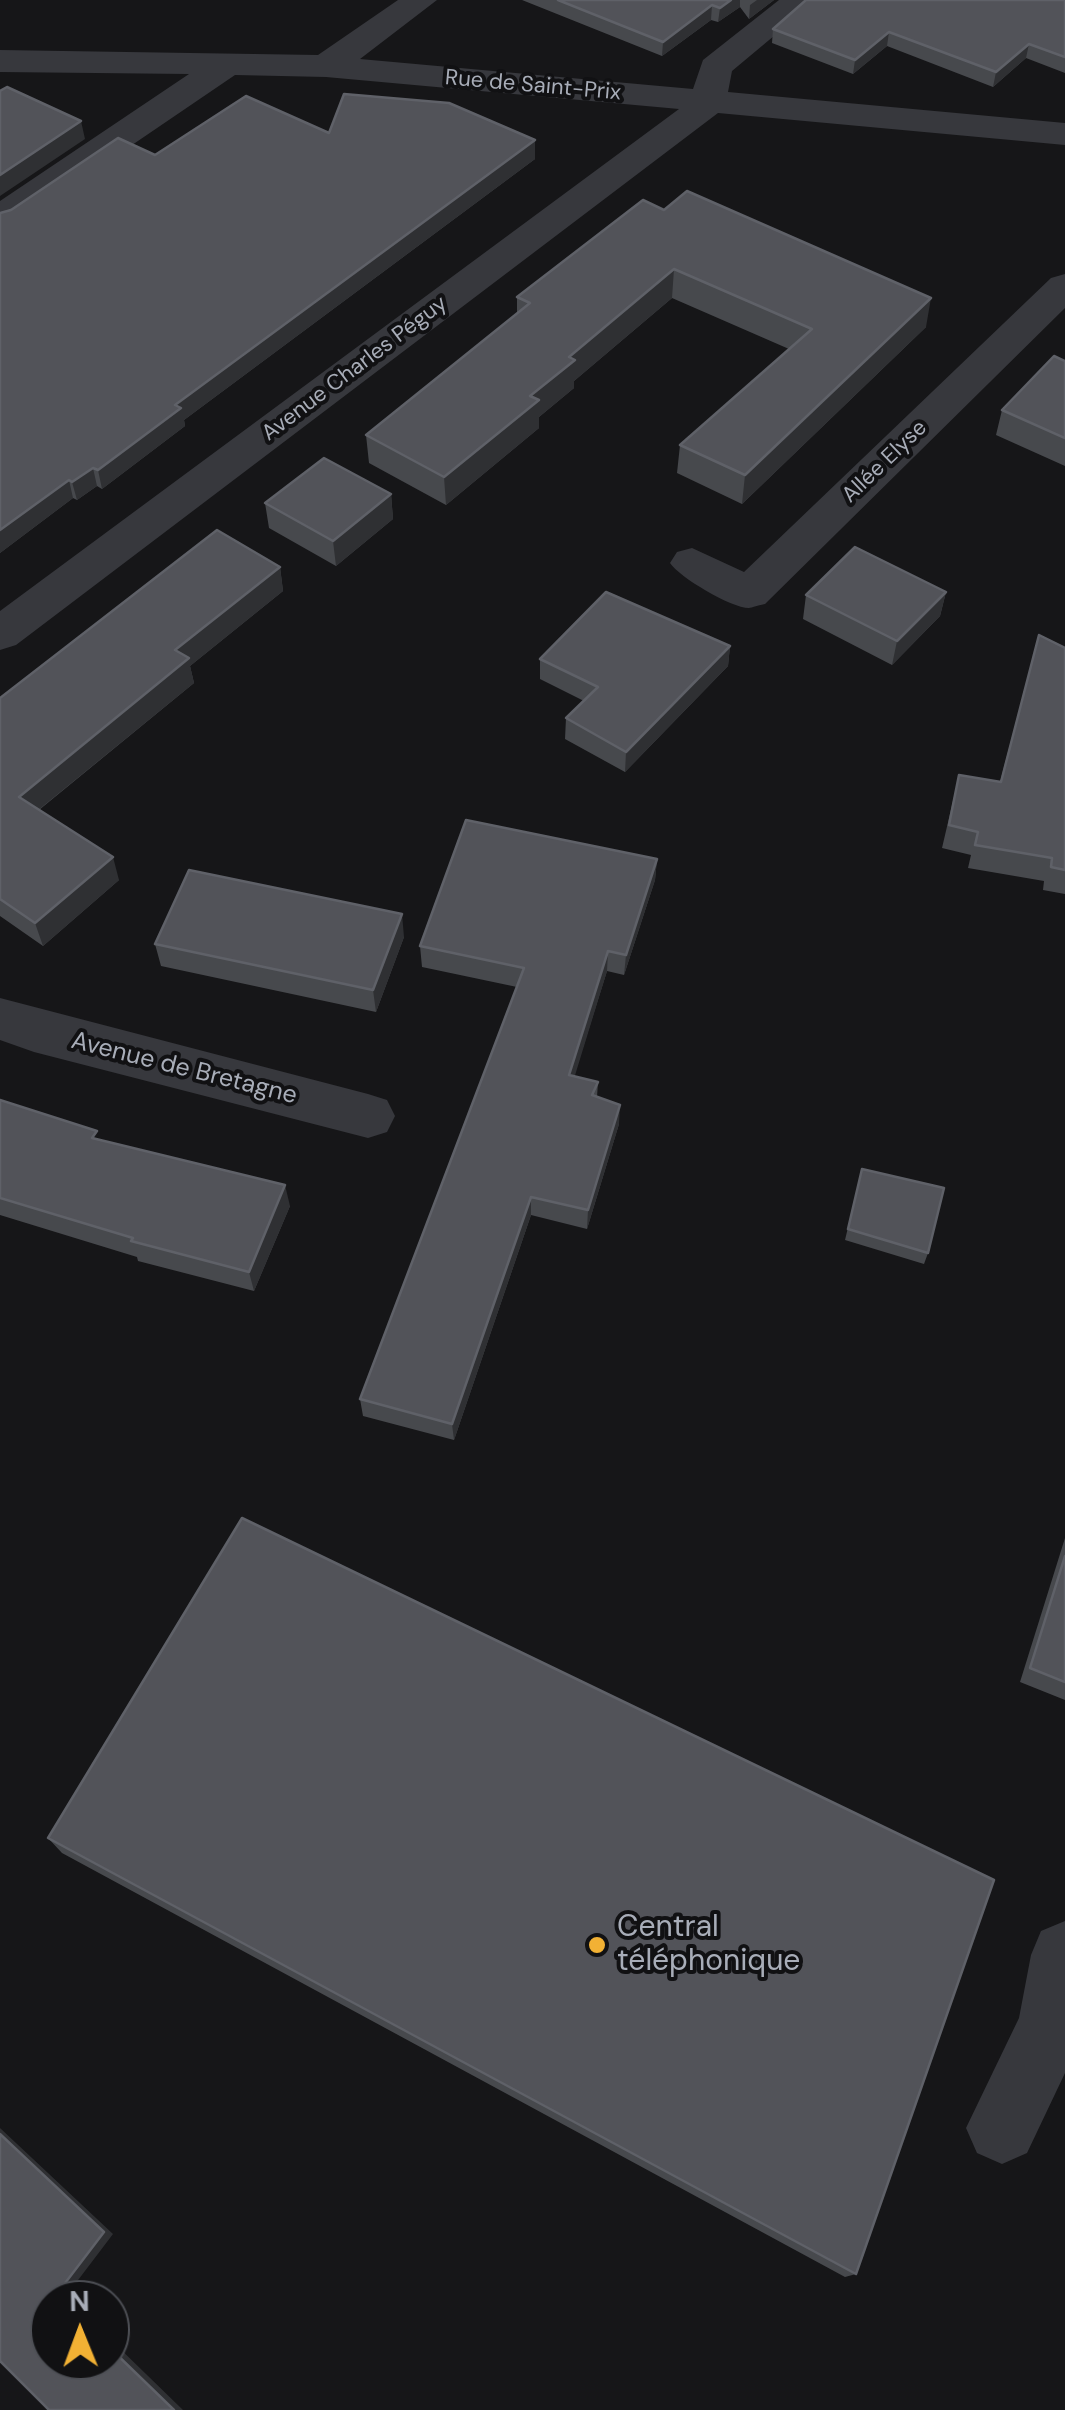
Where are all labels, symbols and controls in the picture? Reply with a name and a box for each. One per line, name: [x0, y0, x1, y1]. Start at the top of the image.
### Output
street label: Rue de Saint-Prix: [444, 65, 622, 107]
street label: Avenue Charles Péguy: [257, 291, 453, 447]
street label: Allée Elyse: [837, 415, 933, 509]
street label: Avenue de Bretagne: [68, 1026, 300, 1112]
place label: Central téléphonique: [617, 1910, 800, 1980]
marker: Central téléphonique: [586, 1934, 608, 1956]
north arrow: [30, 2280, 130, 2380]
text: N: [69, 2283, 90, 2320]

